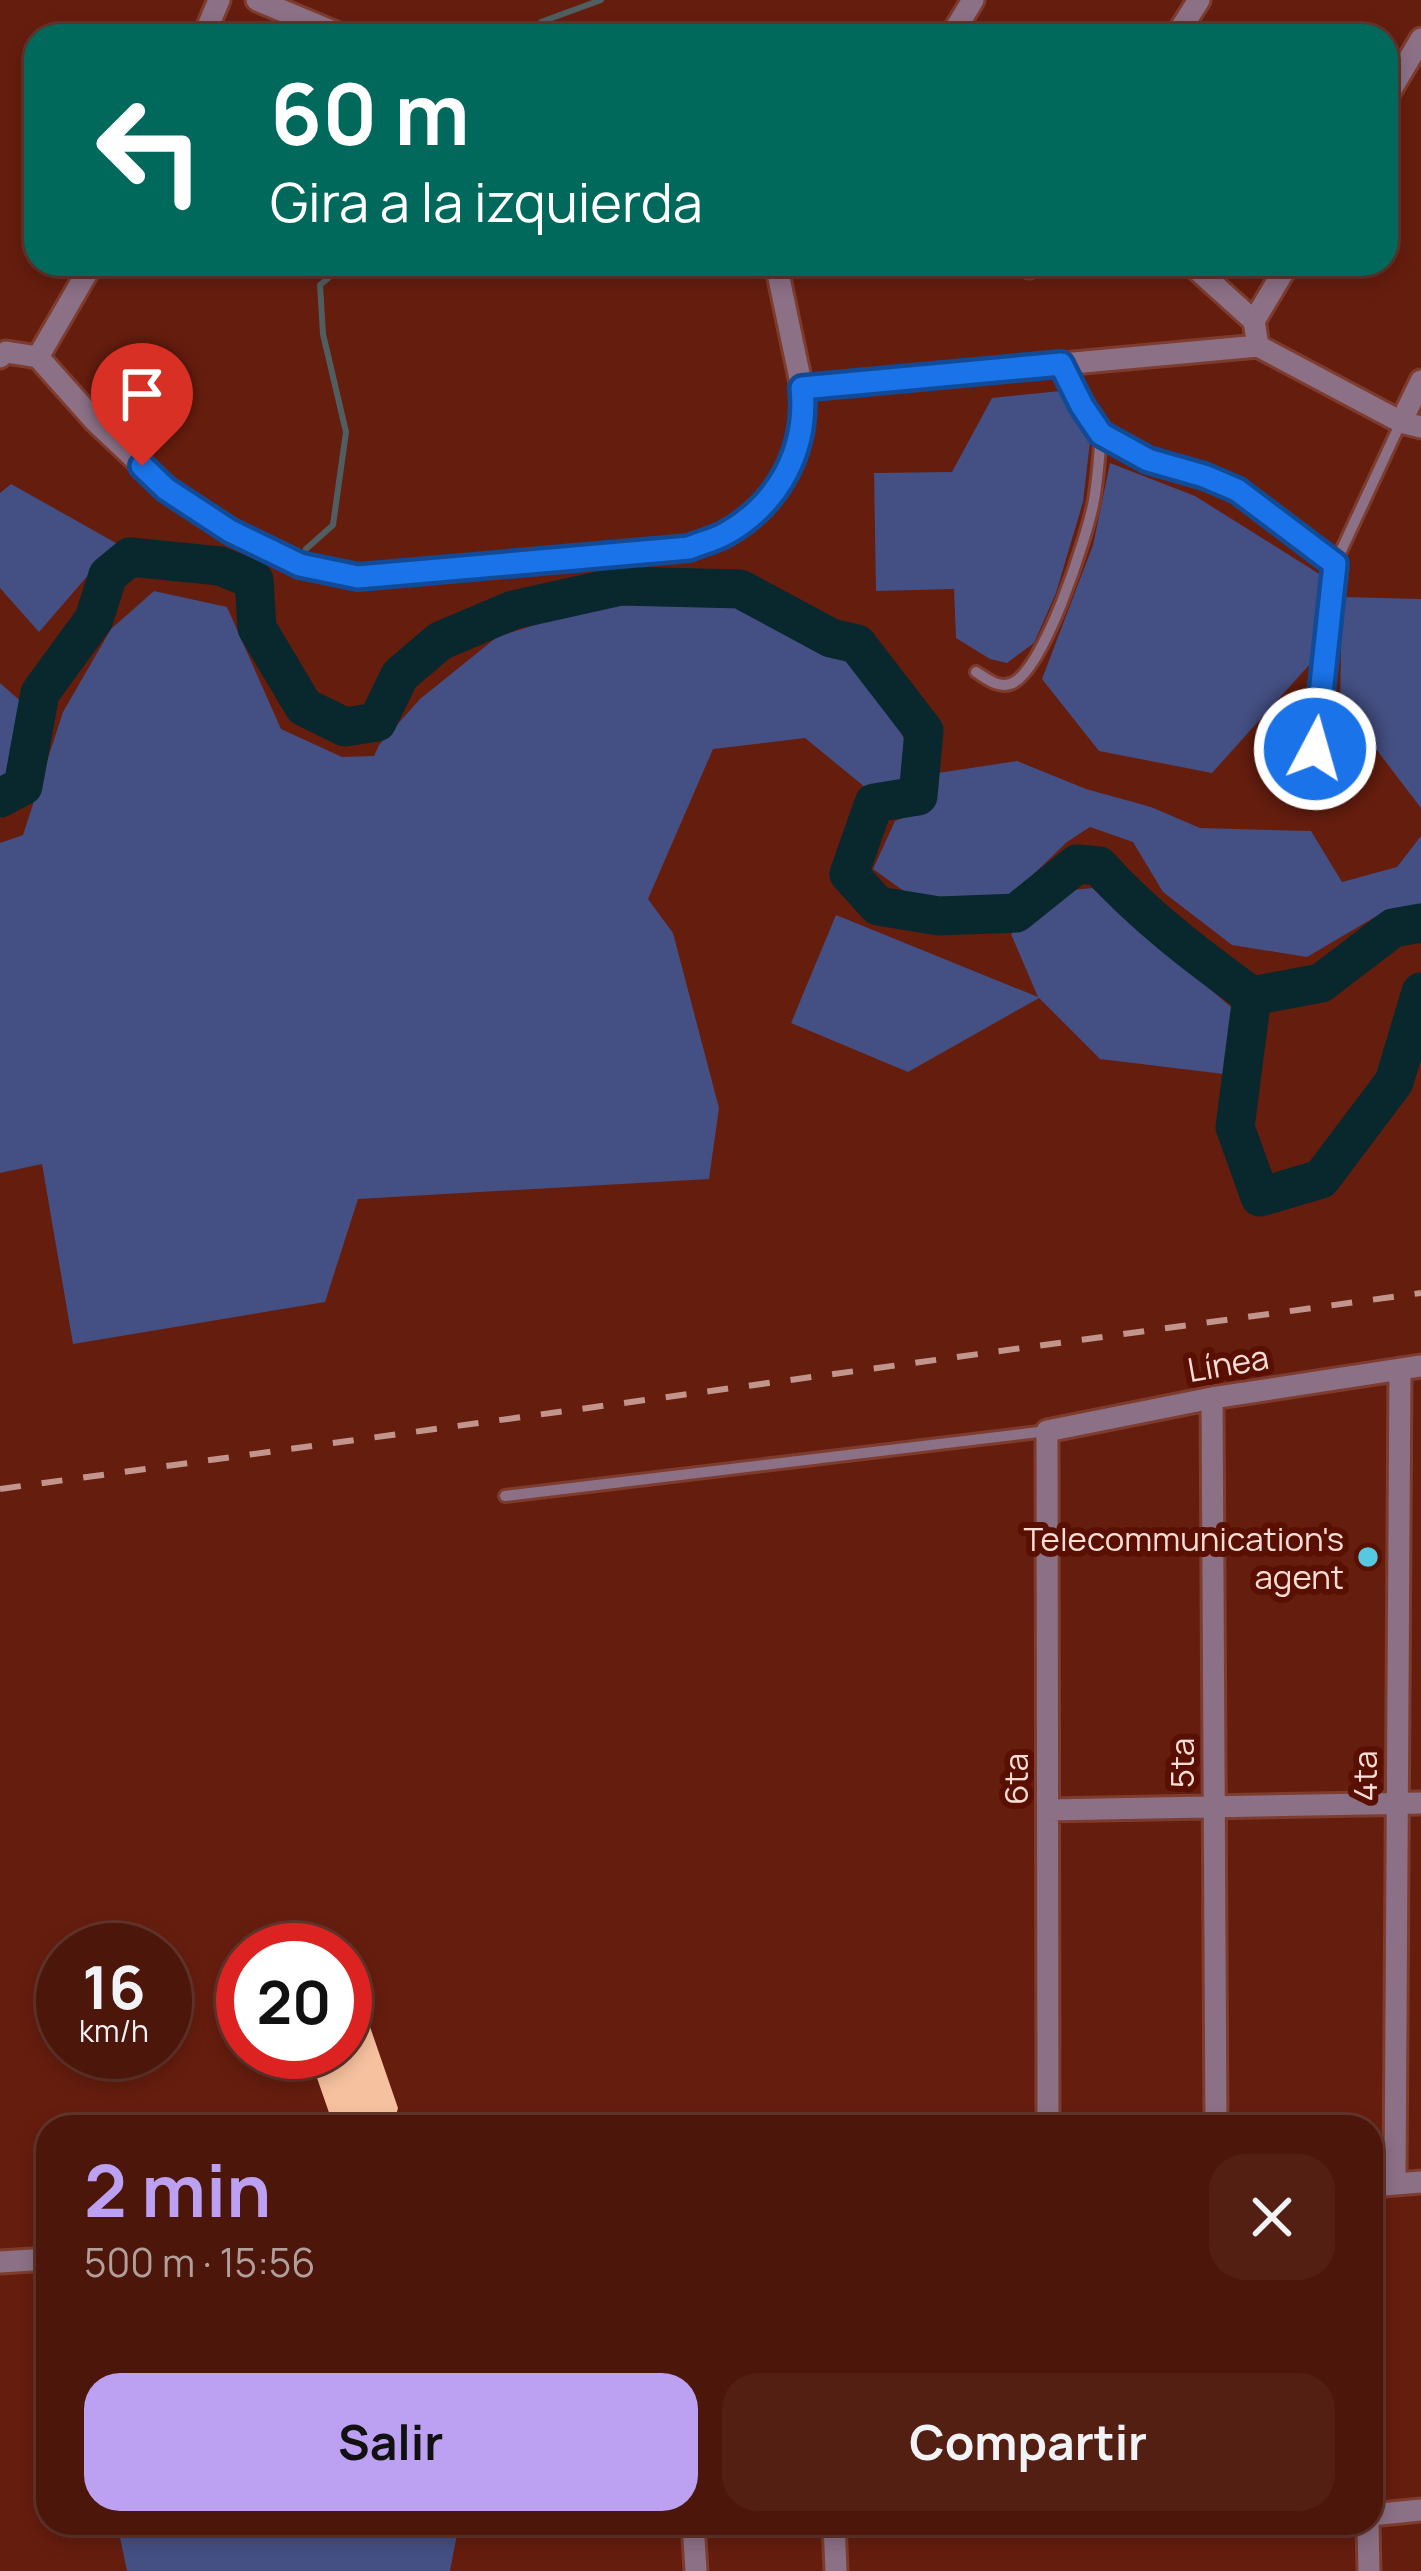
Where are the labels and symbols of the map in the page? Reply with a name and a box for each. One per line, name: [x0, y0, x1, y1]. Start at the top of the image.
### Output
pin: [91, 343, 193, 466]
position arrow: [1252, 686, 1378, 812]
street label: Línea: [1184, 1334, 1272, 1392]
place label: Telecommunication's agent: [1024, 1516, 1344, 1599]
marker: Telecommunication's agent: [1355, 1544, 1381, 1570]
street label: 5ta: [1159, 1738, 1204, 1788]
street label: 4ta: [1342, 1750, 1387, 1802]
street label: 6ta: [993, 1753, 1038, 1805]
speed limit sign: 20: [216, 1923, 372, 2079]

